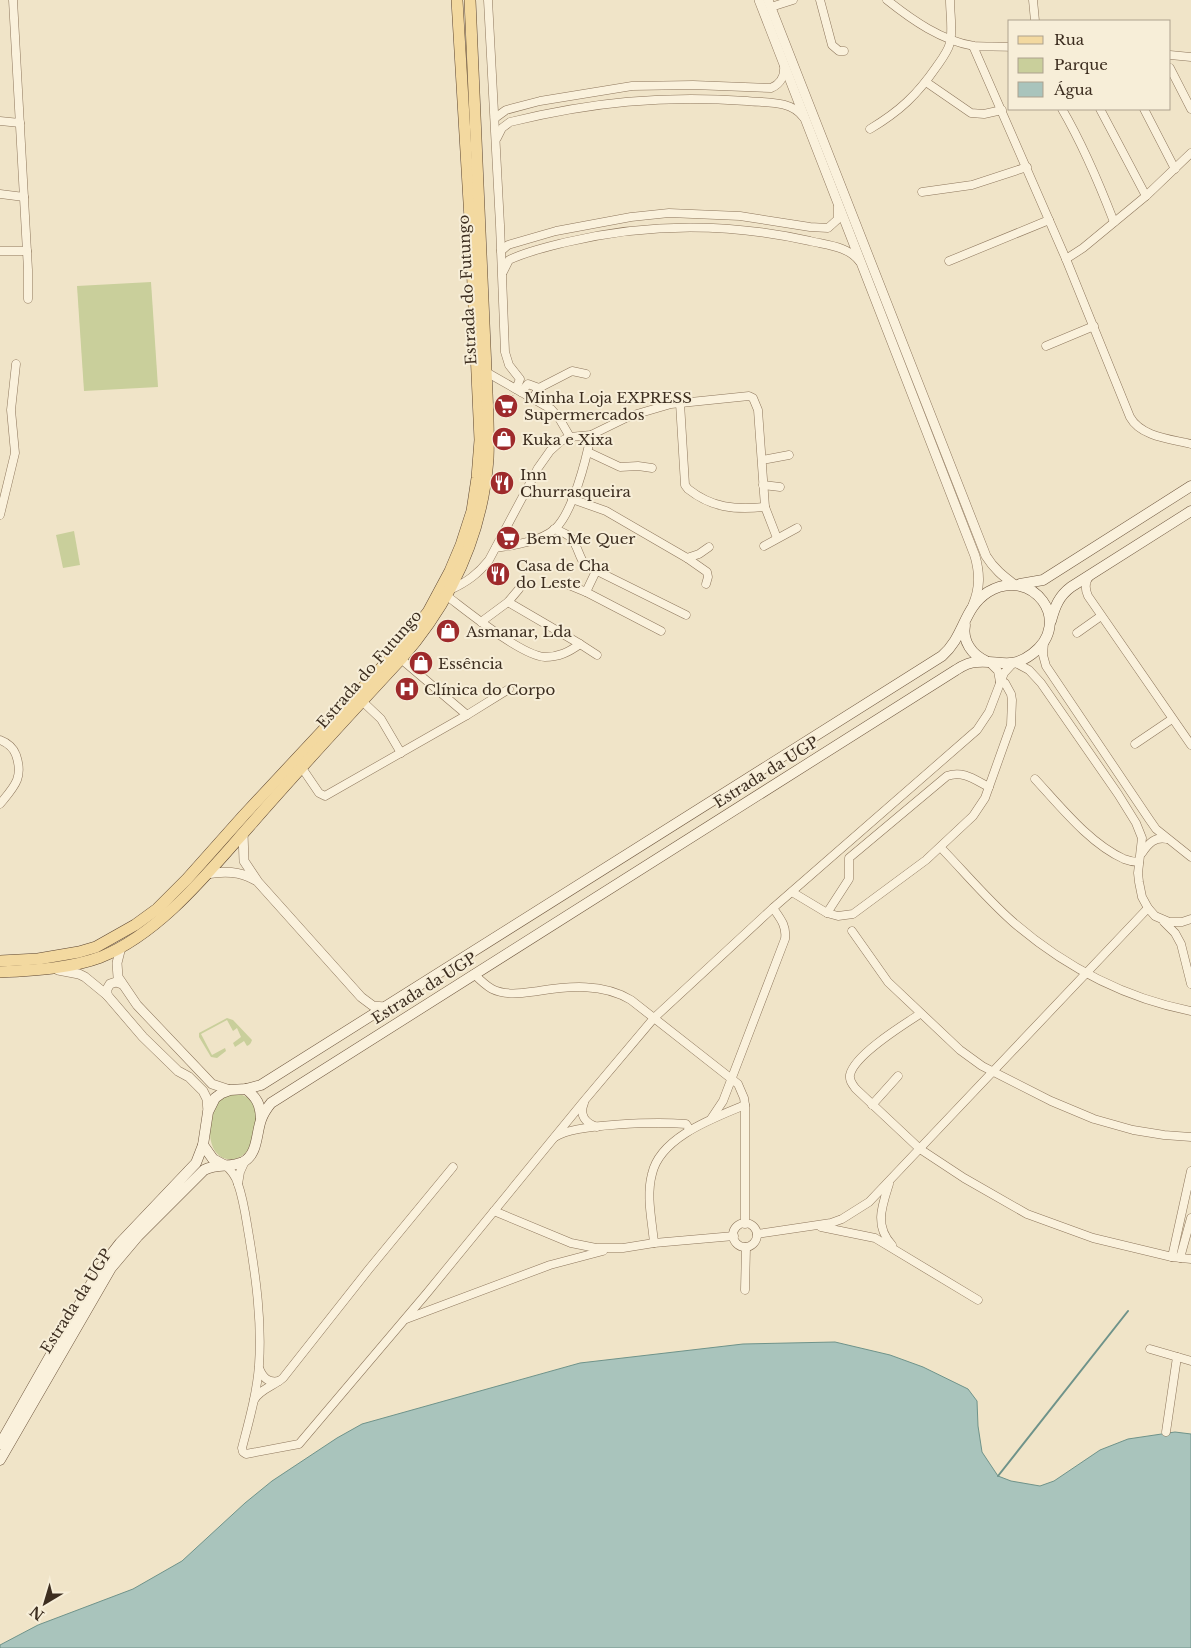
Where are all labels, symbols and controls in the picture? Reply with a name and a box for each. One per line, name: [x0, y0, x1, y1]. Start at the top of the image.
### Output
legend: [1008, 20, 1171, 110]
text: Rua: [1054, 30, 1085, 49]
text: Parque: [1054, 55, 1108, 74]
text: Água: [1053, 80, 1094, 99]
street label: Estrada do Futungo: [454, 214, 480, 366]
place label: Minha Loja EXPRESS Supermercados: [524, 388, 692, 424]
supermarket icon: Minha Loja EXPRESS Supermercados: [493, 393, 519, 419]
shop icon: Kuka e Xixa: [491, 426, 517, 452]
place label: Kuka e Xixa: [522, 430, 613, 449]
place label: Inn Churrasqueira: [520, 465, 632, 501]
restaurant icon: Inn Churrasqueira: [489, 470, 515, 496]
supermarket icon: Bem Me Quer: [495, 525, 521, 551]
place label: Bem Me Quer: [526, 529, 636, 548]
place label: Casa de Cha do Leste: [516, 556, 610, 592]
restaurant icon: Casa de Cha do Leste: [485, 561, 511, 587]
street label: Estrada do Futungo: [312, 606, 426, 732]
shop icon: Asmanar, Lda: [435, 618, 461, 644]
place label: Asmanar, Lda: [465, 622, 572, 641]
shop icon: Essência: [408, 650, 434, 676]
place label: Essência: [438, 654, 504, 673]
hospital icon: Clínica do Corpo: [394, 676, 420, 702]
place label: Clínica do Corpo: [424, 680, 555, 699]
street label: Estrada da UGP: [710, 732, 822, 812]
street label: Estrada da UGP: [368, 948, 480, 1028]
street label: Estrada da UGP: [36, 1245, 116, 1357]
north arrow: [20, 1578, 70, 1628]
text: N: [26, 1602, 48, 1624]

